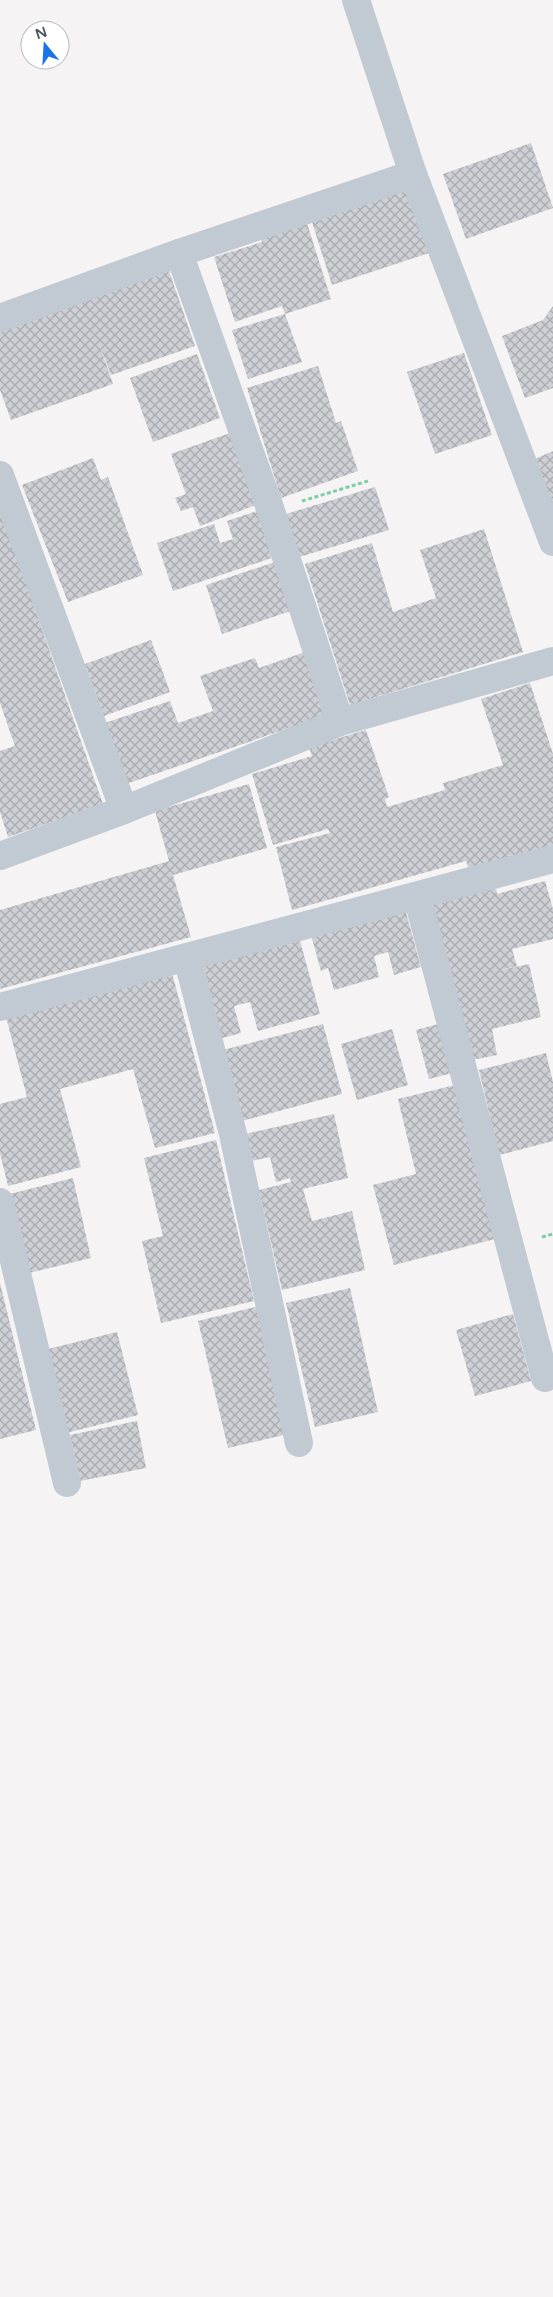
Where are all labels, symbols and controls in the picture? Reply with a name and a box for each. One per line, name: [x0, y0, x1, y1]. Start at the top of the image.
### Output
north arrow: [20, 20, 70, 70]
text: N: [33, 23, 49, 43]

